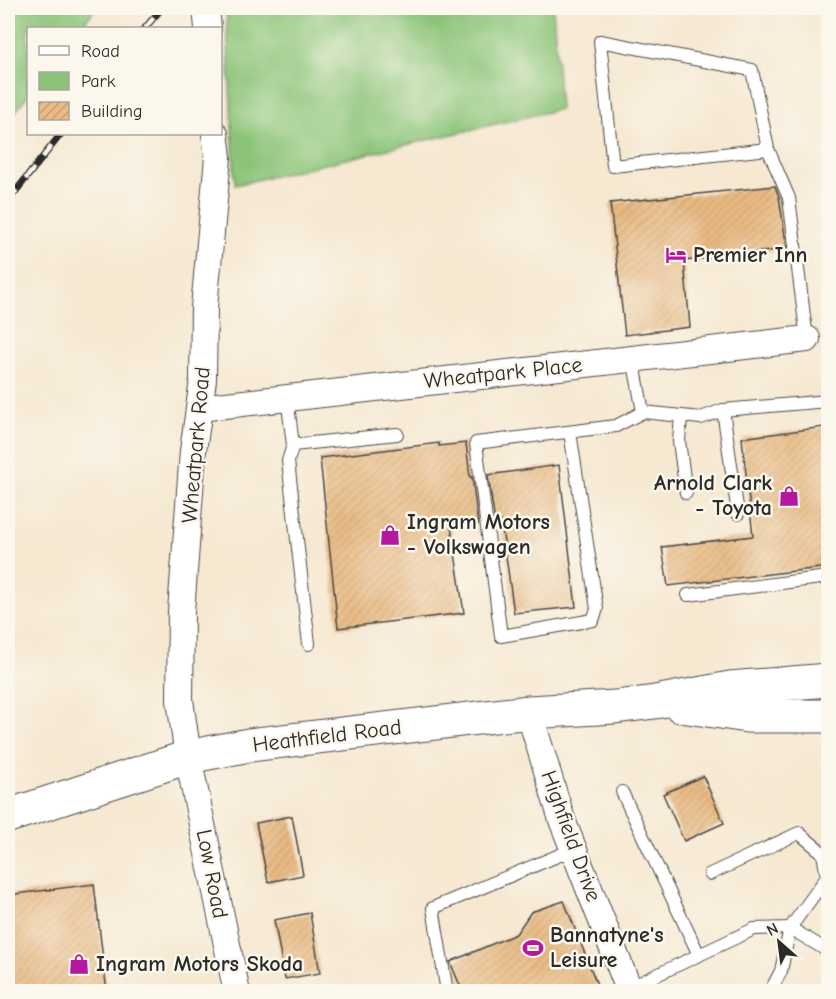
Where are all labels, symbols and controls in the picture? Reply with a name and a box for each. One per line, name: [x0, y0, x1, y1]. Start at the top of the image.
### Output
legend: [27, 27, 222, 135]
text: Road: [81, 41, 120, 62]
text: Park: [81, 71, 116, 92]
text: Building: [81, 101, 143, 122]
place label: Premier Inn: [693, 242, 807, 268]
hotel icon: Premier Inn: [664, 243, 688, 267]
street label: Wheatpark Place: [422, 352, 584, 394]
street label: Wheatpark Road: [176, 366, 216, 524]
place label: Arnold Clark - Toyota: [654, 470, 772, 521]
shop icon: Arnold Clark - Toyota: [777, 484, 801, 508]
place label: Ingram Motors - Volkswagen: [407, 509, 550, 560]
shop icon: Ingram Motors - Volkswagen: [378, 523, 402, 547]
street label: Heathfield Road: [251, 714, 403, 758]
street label: Highfield Drive: [535, 767, 607, 905]
street label: Low Road: [191, 827, 233, 921]
north arrow: [749, 912, 809, 972]
text: N: [764, 919, 781, 940]
place label: Bannatyne's Leisure: [550, 922, 664, 973]
sports icon: Bannatyne's Leisure: [521, 936, 545, 960]
place label: Ingram Motors Skoda: [96, 951, 303, 977]
shop icon: Ingram Motors Skoda: [67, 952, 91, 976]

